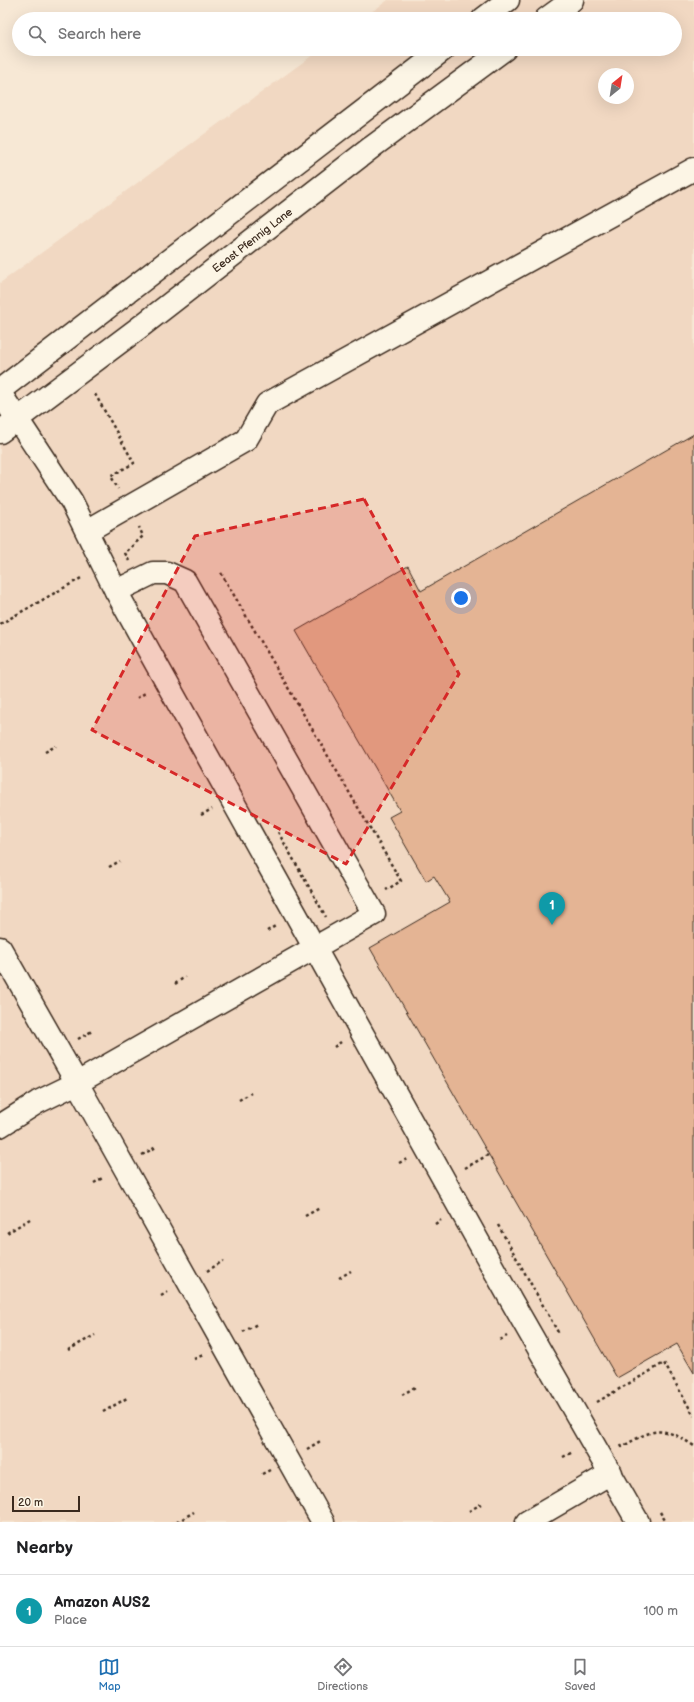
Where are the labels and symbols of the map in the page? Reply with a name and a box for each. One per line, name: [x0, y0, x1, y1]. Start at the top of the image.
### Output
north arrow: [598, 68, 634, 104]
street label: Eeast Pfennig Lane: [210, 205, 295, 275]
your location: [451, 588, 471, 608]
pin: 1: [539, 892, 565, 925]
scale bar: [12, 1494, 80, 1513]

